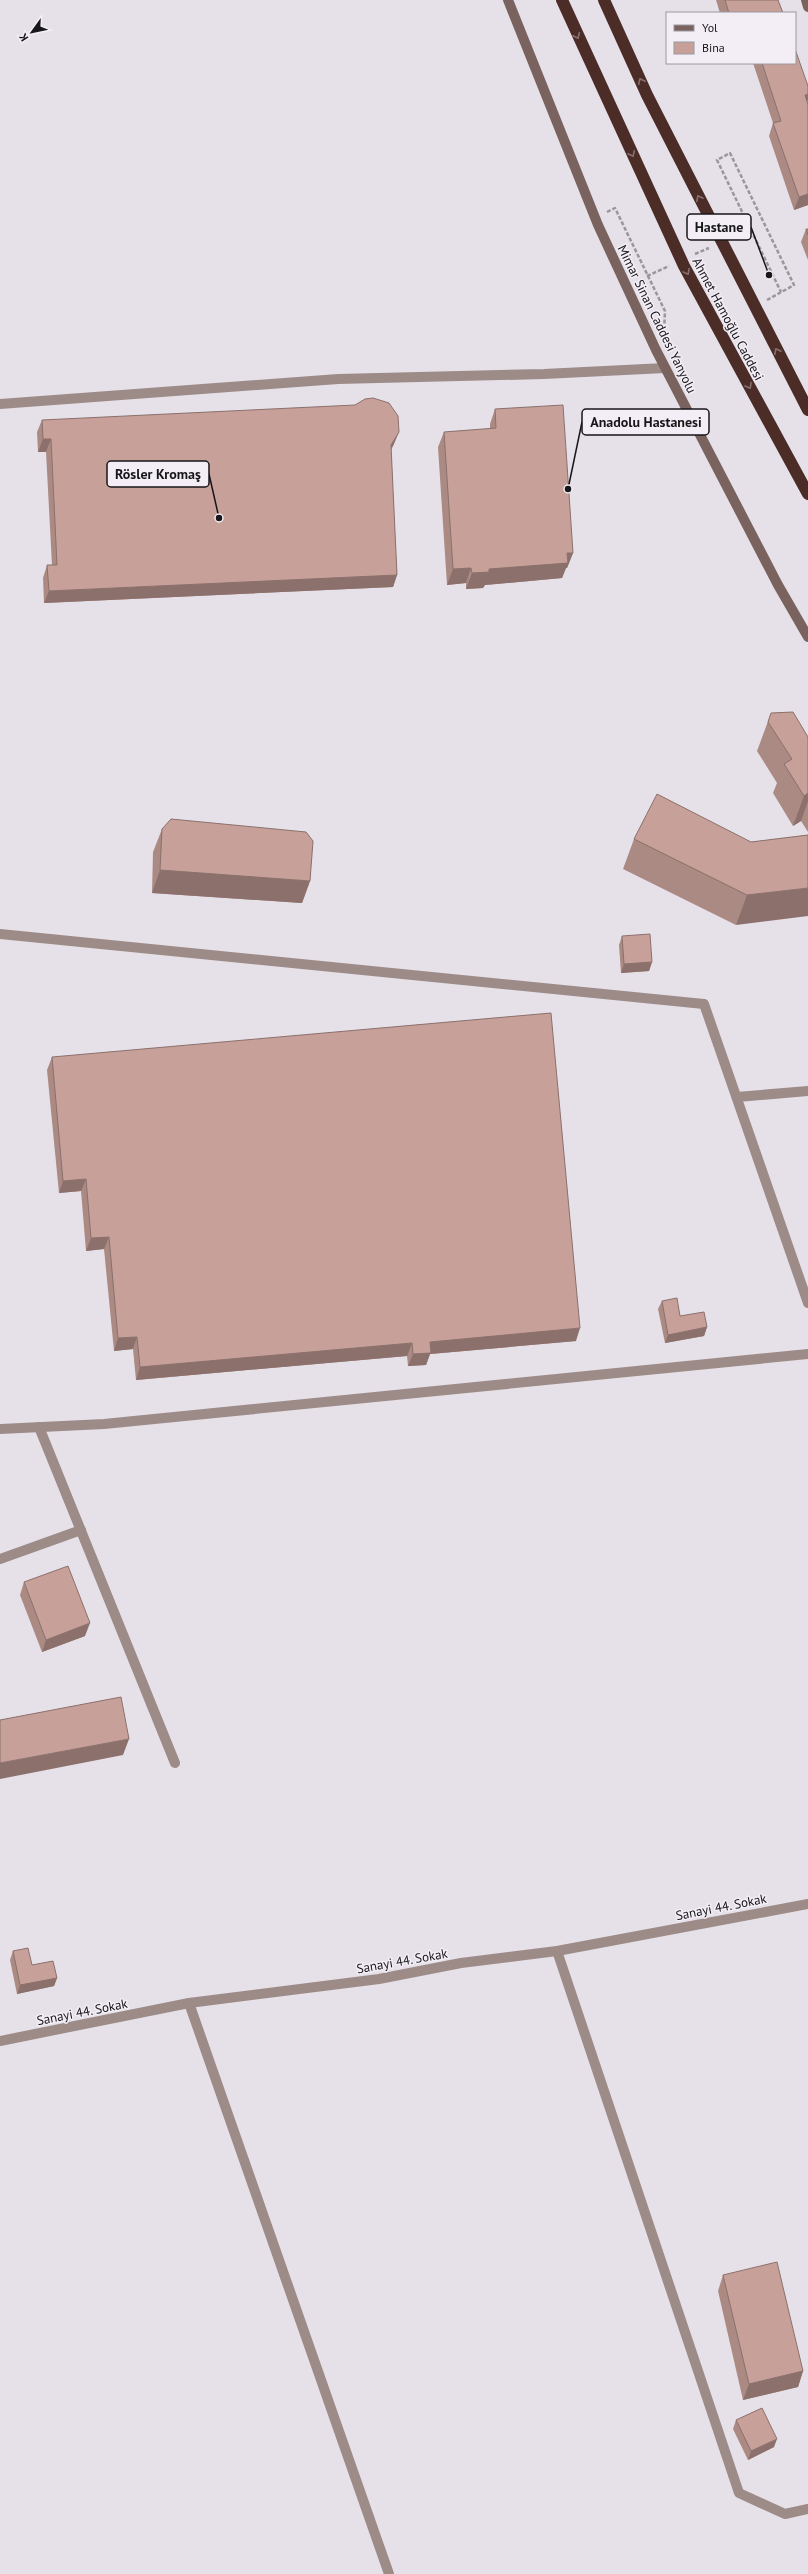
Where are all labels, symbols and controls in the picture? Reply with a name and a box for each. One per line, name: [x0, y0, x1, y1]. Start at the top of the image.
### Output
north arrow: [12, 12, 52, 52]
legend: [666, 12, 796, 64]
text: Yol: [702, 20, 718, 35]
text: K: [16, 31, 31, 44]
one-way arrow: [572, 32, 580, 39]
text: Bina: [702, 40, 725, 55]
one-way arrow: [638, 78, 646, 86]
one-way arrow: [627, 150, 635, 157]
one-way arrow: [696, 194, 703, 202]
callout: Hastane: [687, 214, 751, 240]
text: Hastane: [695, 218, 743, 236]
street label: Mimar Sinan Caddesi Yanyolu: [614, 242, 700, 396]
street label: Ahmet Hamoğlu Caddesi: [688, 255, 768, 383]
one-way arrow: [682, 268, 689, 275]
one-way arrow: [774, 347, 782, 355]
one-way arrow: [744, 382, 751, 389]
callout: Anadolu Hastanesi: [582, 409, 709, 435]
text: Anadolu Hastanesi: [590, 413, 702, 431]
callout: Rösler Kromaş: [107, 461, 209, 487]
text: Rösler Kromaş: [115, 465, 201, 483]
street label: Sanayi 44. Sokak: [674, 1890, 769, 1924]
street label: Sanayi 44. Sokak: [355, 1944, 450, 1977]
street label: Sanayi 44. Sokak: [35, 1995, 130, 2029]

